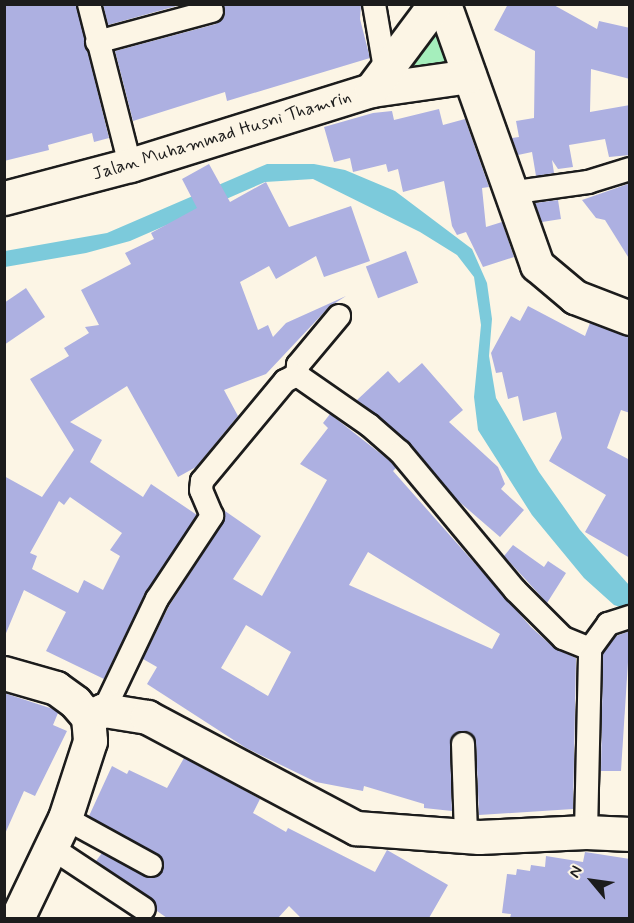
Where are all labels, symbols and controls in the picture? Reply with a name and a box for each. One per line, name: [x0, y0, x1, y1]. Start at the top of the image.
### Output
street label: Jalan Muhammad Husni Thamrin: [88, 86, 356, 186]
north arrow: [562, 851, 622, 911]
text: N: [564, 862, 588, 882]

